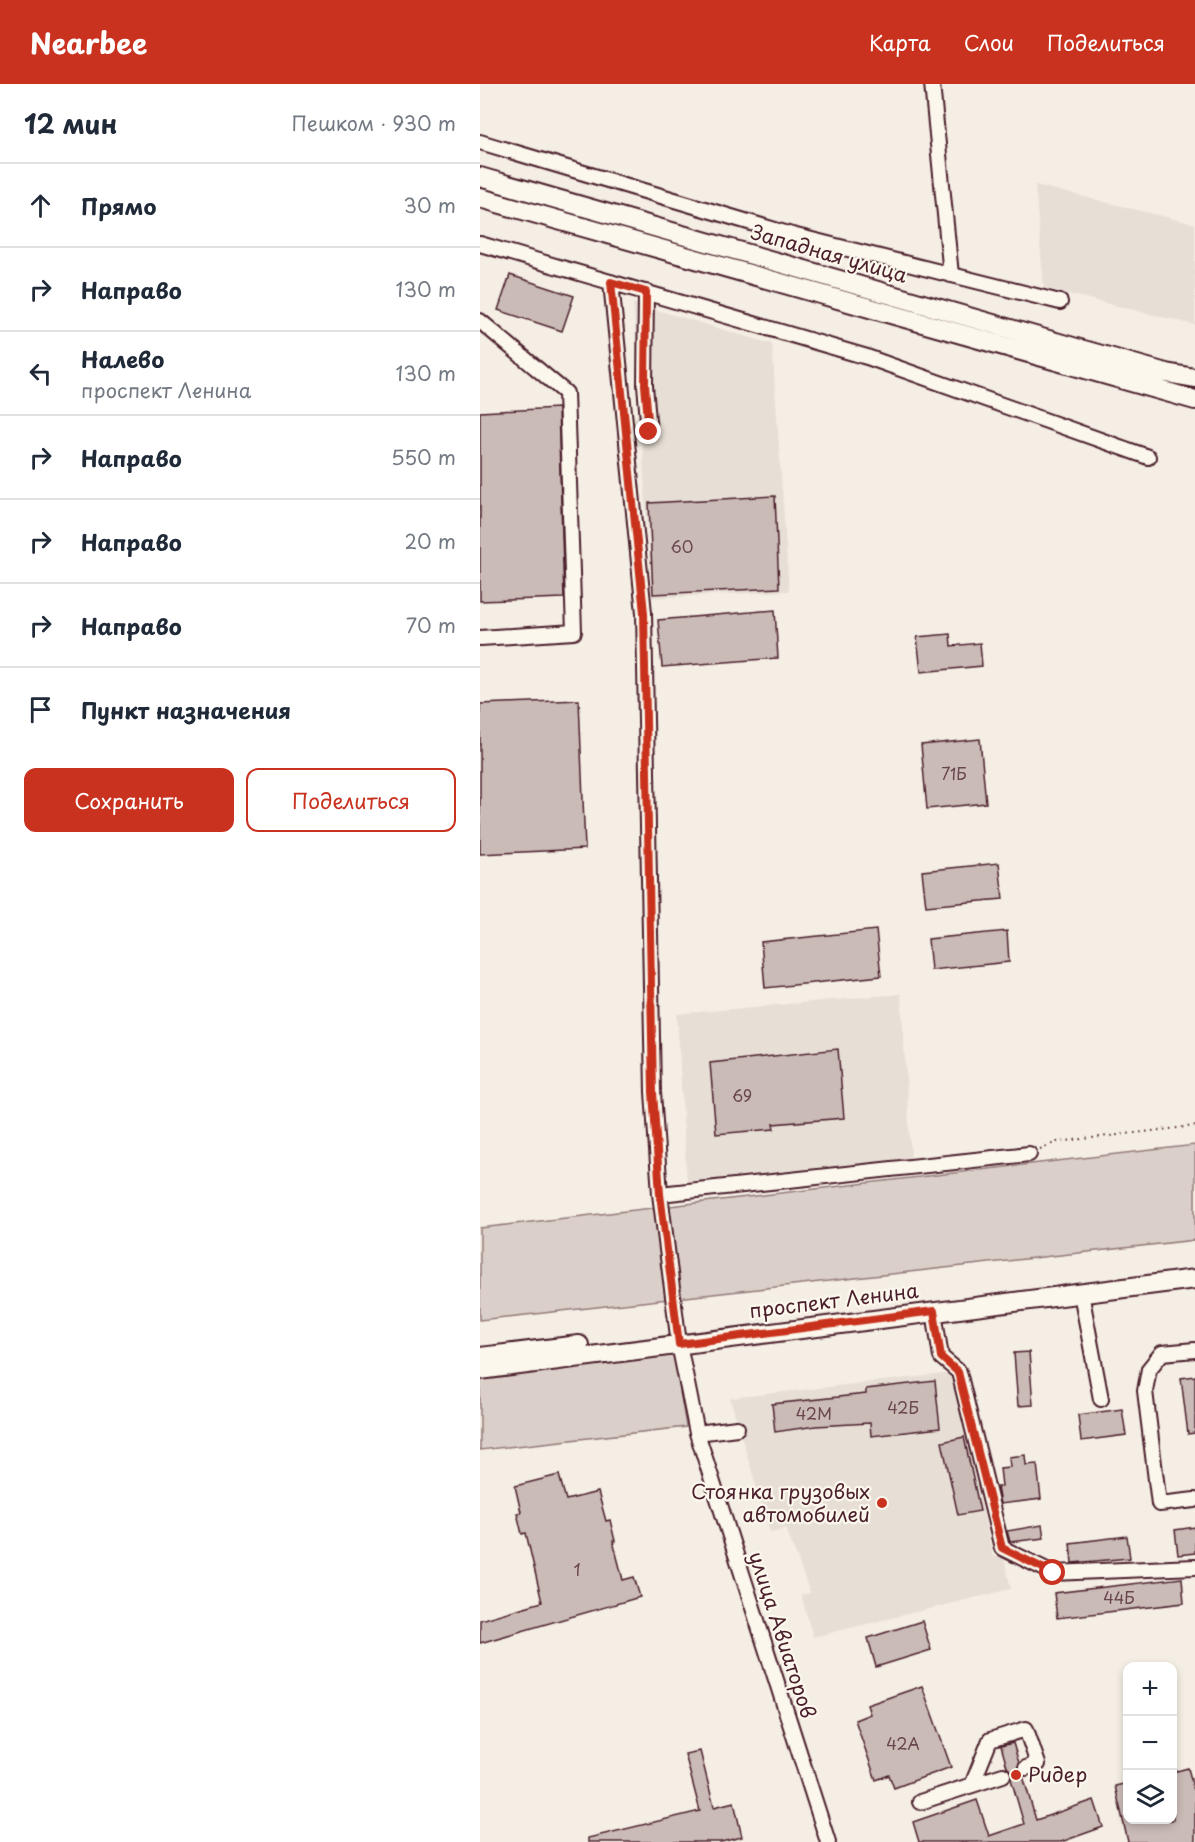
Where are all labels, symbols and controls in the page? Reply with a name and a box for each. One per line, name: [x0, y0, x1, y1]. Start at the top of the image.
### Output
text: Nearbee: [30, 21, 147, 64]
text: Карта: [869, 26, 931, 58]
text: Слои: [964, 26, 1014, 58]
text: Поделиться: [1047, 26, 1165, 58]
text: 12 мин: [24, 104, 117, 143]
text: Пешком · 930 m: [292, 108, 456, 138]
icon: ahead: [24, 189, 57, 222]
text: Прямо: [81, 189, 156, 222]
text: 30 m: [403, 190, 456, 220]
street label: Западная улица: [748, 216, 911, 290]
icon: right: [24, 273, 57, 306]
text: Направо: [81, 273, 182, 306]
text: 130 m: [396, 274, 456, 304]
text: Налево: [81, 342, 164, 375]
icon: left: [24, 357, 57, 390]
text: 130 m: [396, 358, 456, 388]
text: проспект Ленина: [81, 375, 251, 405]
route end: [635, 418, 661, 444]
icon: right: [24, 441, 57, 474]
text: Направо: [81, 441, 182, 474]
text: 550 m: [391, 442, 456, 472]
icon: right: [24, 525, 57, 558]
text: Направо: [81, 525, 182, 558]
text: 20 m: [404, 526, 456, 556]
house number: 60: [671, 534, 693, 558]
icon: right: [24, 609, 57, 642]
text: Направо: [81, 609, 182, 642]
text: 70 m: [406, 610, 456, 640]
icon: arrive: [24, 693, 57, 726]
text: Пункт назначения: [81, 693, 291, 726]
house number: 71Б: [941, 761, 967, 785]
button: Сохранить: [24, 768, 234, 832]
button: Поделиться: [246, 768, 456, 832]
house number: 69: [732, 1083, 752, 1107]
street label: проспект Ленина: [748, 1275, 921, 1325]
house number: 42Б: [887, 1395, 919, 1419]
house number: 42М: [796, 1401, 832, 1425]
place label: Стоянка грузовых автомобилей: [691, 1476, 870, 1529]
marker: Стоянка грузовых автомобилей: [875, 1496, 889, 1510]
street label: улица Авиаторов: [742, 1547, 824, 1722]
house number: 1: [573, 1557, 581, 1581]
route start: [1039, 1559, 1065, 1585]
house number: 44Б: [1103, 1585, 1135, 1609]
map controls: [1123, 1662, 1177, 1824]
button: +: [1123, 1662, 1177, 1716]
button: −: [1123, 1716, 1177, 1770]
house number: 42А: [886, 1731, 920, 1755]
place label: Ридер: [1028, 1759, 1087, 1789]
marker: Ридер: [1009, 1768, 1023, 1782]
button: layers: [1123, 1770, 1177, 1824]

